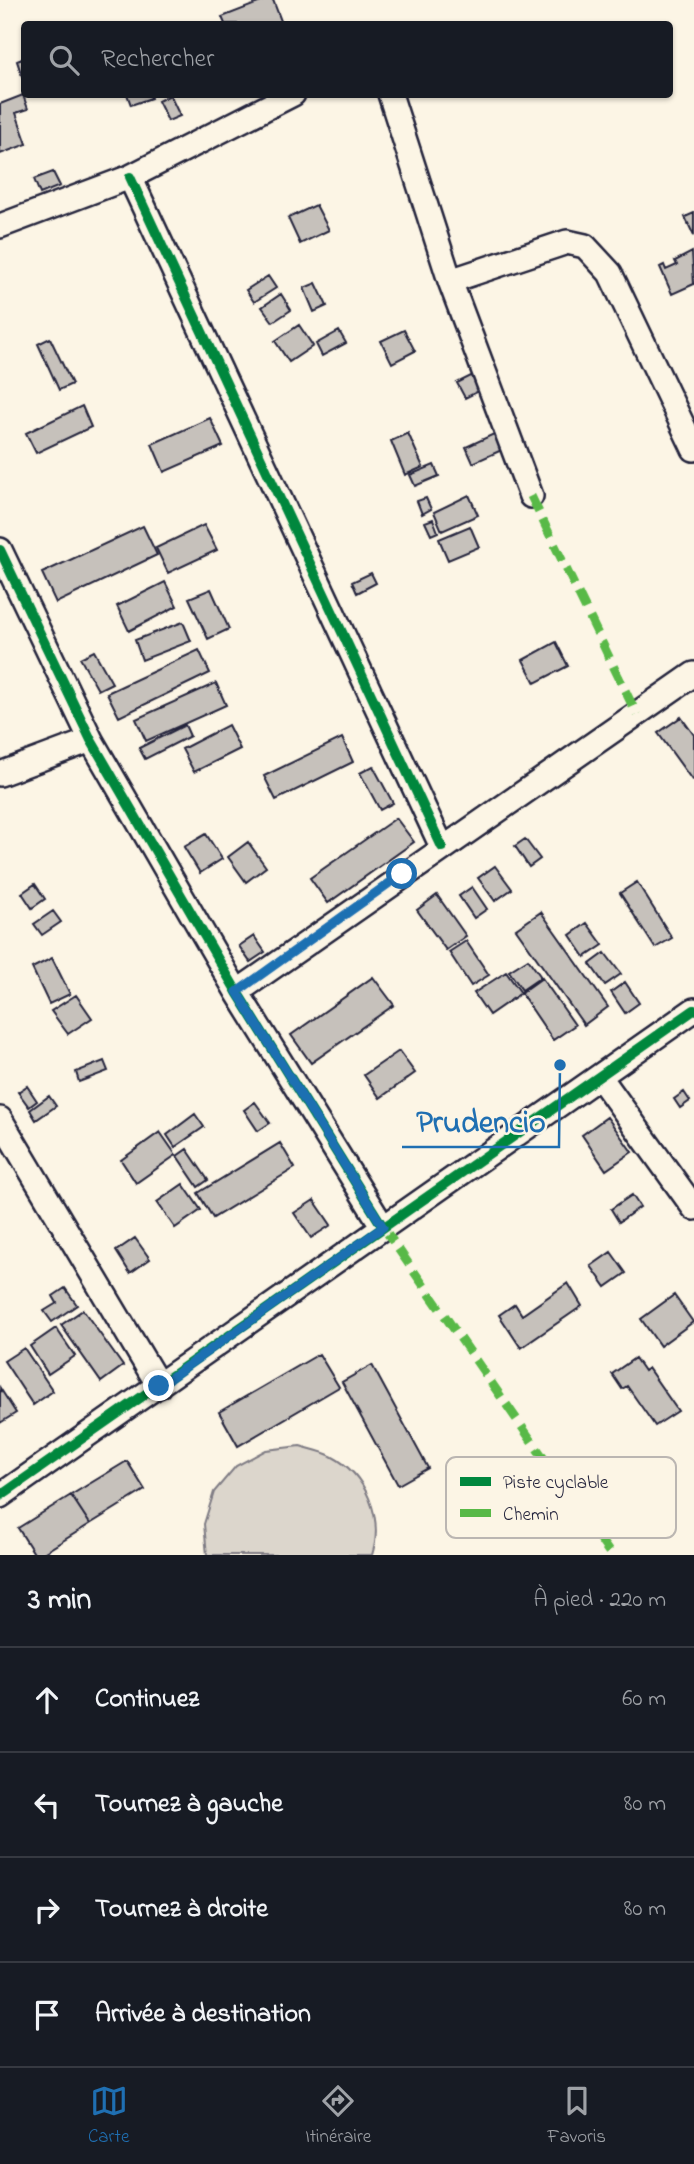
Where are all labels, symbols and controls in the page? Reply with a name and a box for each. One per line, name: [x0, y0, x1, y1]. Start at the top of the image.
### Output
search box: [21, 21, 673, 98]
icon: search: [45, 41, 83, 79]
text: Rechercher: [101, 41, 214, 79]
route start: [386, 858, 417, 889]
callout: Prudencio: [402, 1094, 559, 1147]
text: Prudencio: [416, 1101, 546, 1148]
route end: [143, 1370, 174, 1401]
legend: [446, 1457, 676, 1538]
text: Piste cyclable: [503, 1470, 609, 1498]
text: Chemin: [503, 1502, 559, 1529]
text: 3 min: [28, 1579, 91, 1623]
text: À pied · 220 m: [533, 1584, 666, 1617]
icon: ahead: [28, 1681, 66, 1719]
text: Continuez: [95, 1681, 199, 1719]
text: 60 m: [622, 1683, 666, 1716]
icon: left: [28, 1786, 66, 1824]
text: Tournez à gauche: [95, 1786, 283, 1824]
text: 80 m: [624, 1788, 666, 1821]
icon: right: [28, 1891, 66, 1929]
text: Tournez à droite: [95, 1891, 268, 1929]
text: 80 m: [624, 1893, 666, 1926]
icon: arrive: [28, 1996, 66, 2034]
text: Arrivée à destination: [95, 1996, 311, 2034]
tab: Carte: [88, 2082, 129, 2151]
tab: Itinéraire: [305, 2082, 371, 2151]
tab: Favoris: [547, 2082, 606, 2151]

